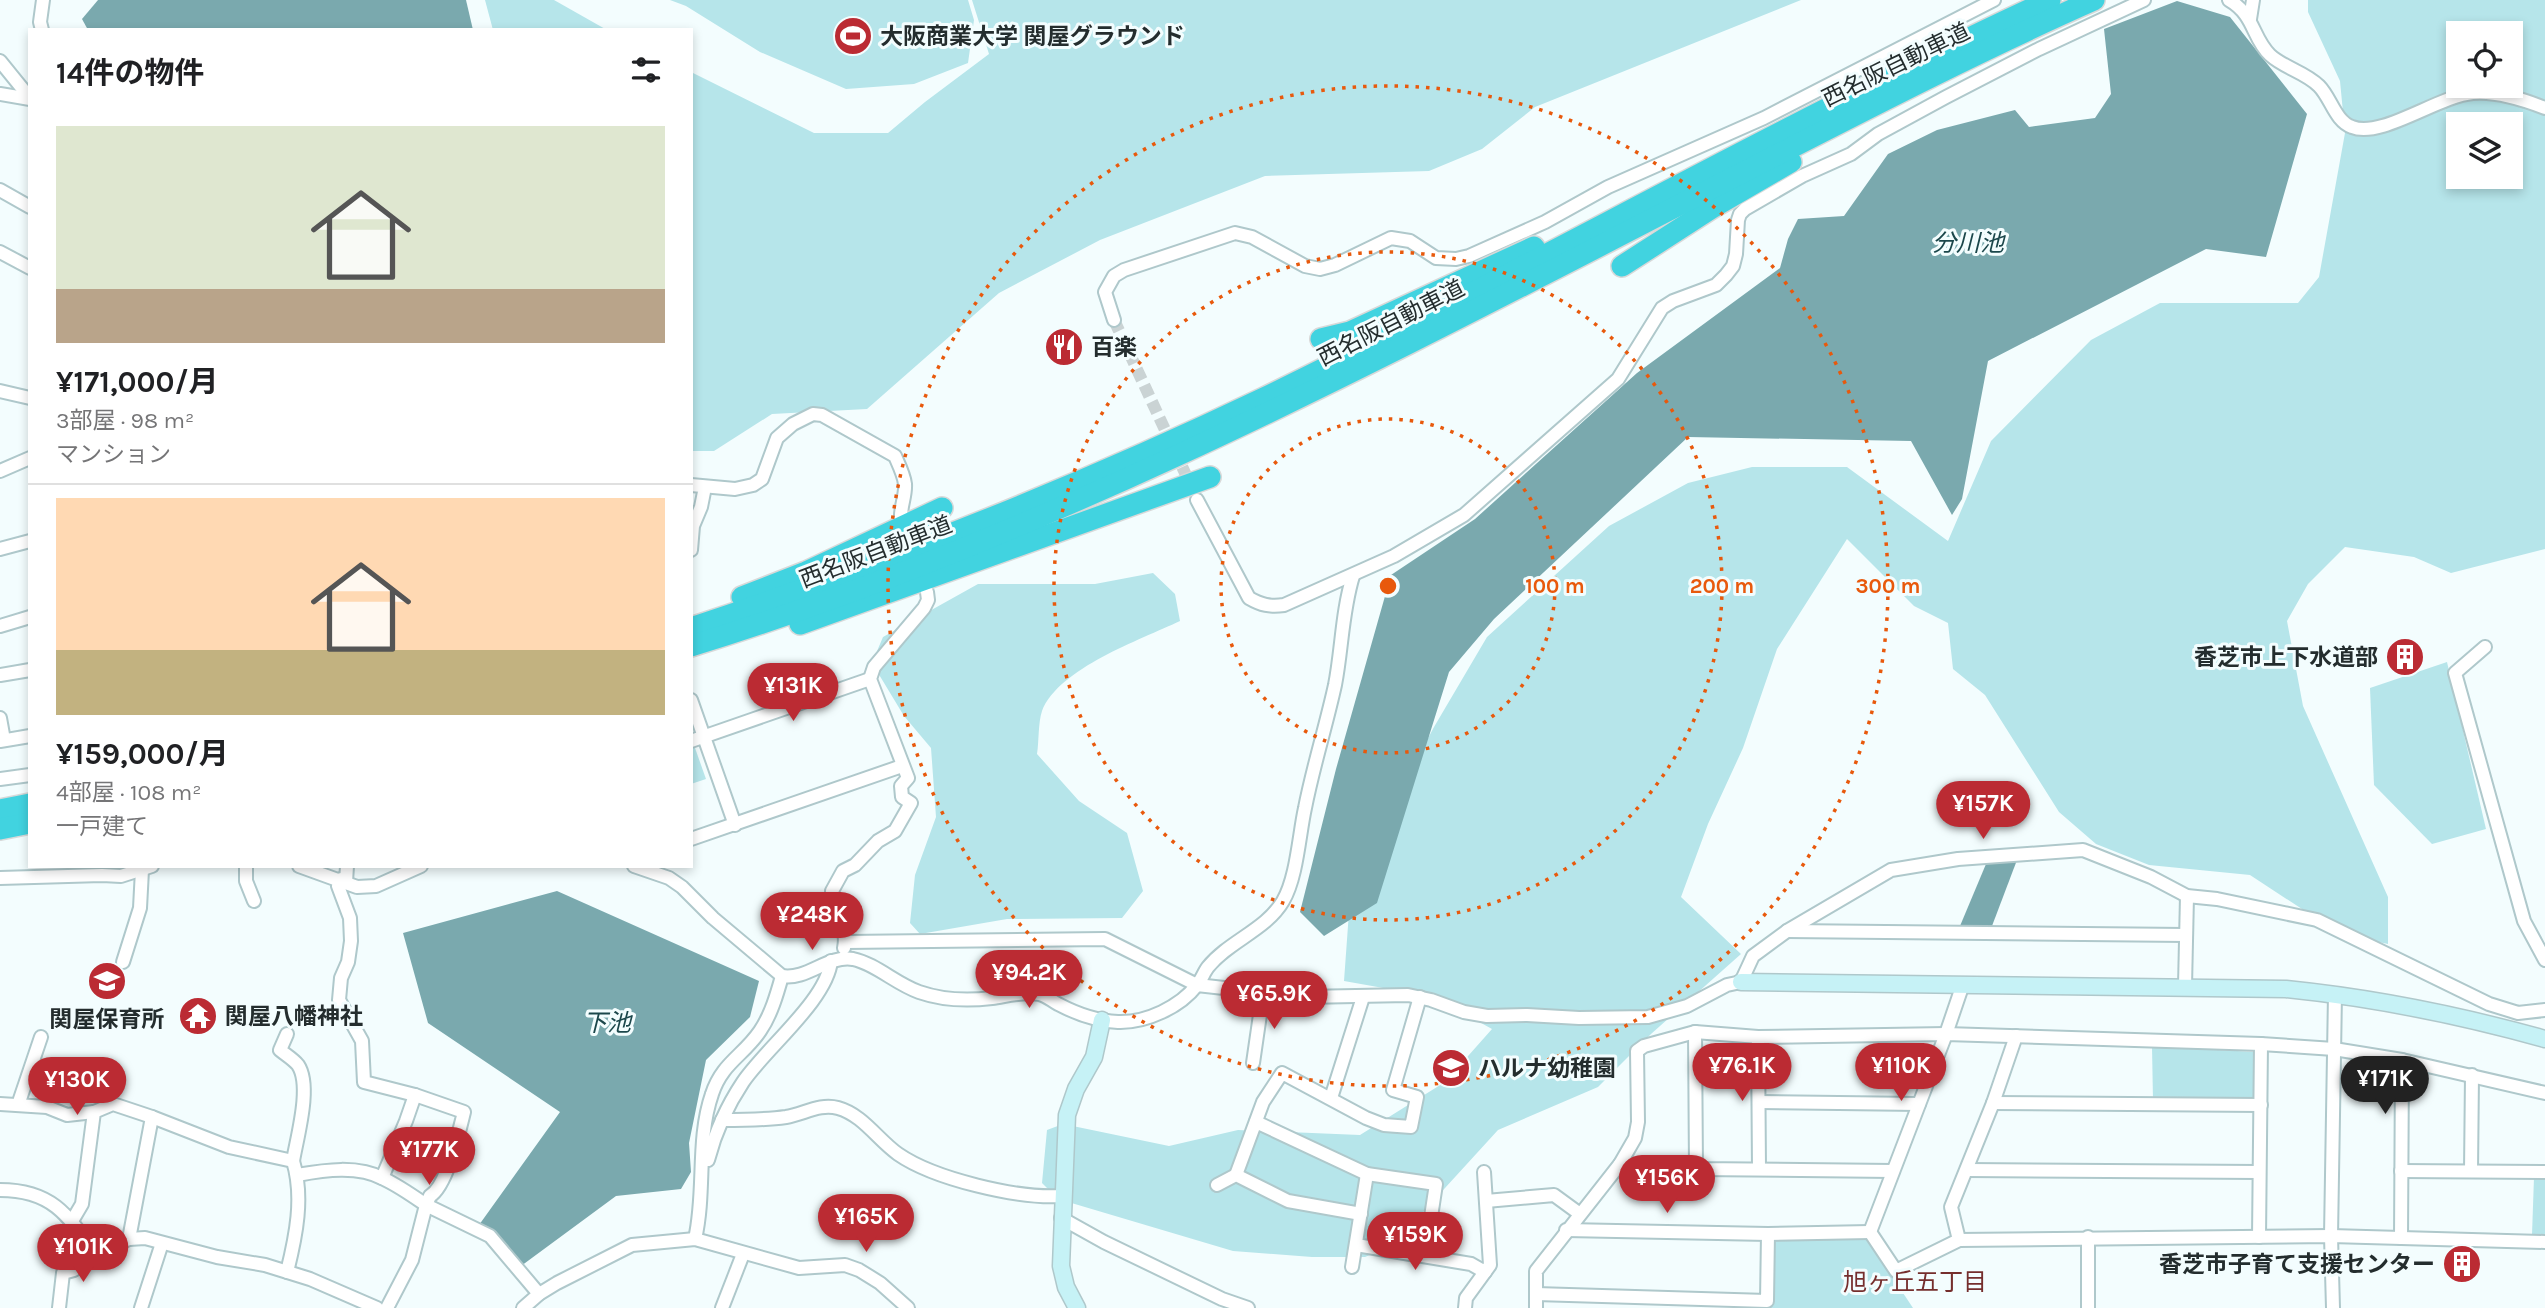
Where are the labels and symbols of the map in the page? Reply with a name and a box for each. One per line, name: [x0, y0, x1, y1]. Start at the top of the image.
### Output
sports icon: 大阪商業大学 関屋グラウンド: [832, 15, 874, 57]
street label: 西名阪自動車道: [1818, 18, 1974, 112]
place label: 大阪商業大学 関屋グラウンド: [880, 23, 1185, 50]
water label: 分川池: [1932, 229, 2006, 257]
street label: 西名阪自動車道: [1313, 274, 1469, 372]
restaurant icon: 百楽: [1043, 326, 1085, 368]
place label: 百楽: [1091, 334, 1137, 361]
street label: 西名阪自動車道: [796, 511, 956, 593]
centre of rings: [1376, 574, 1400, 598]
text: 100 m: [1525, 574, 1585, 598]
text: 200 m: [1690, 574, 1754, 598]
text: 300 m: [1856, 574, 1920, 598]
building icon: 香芝市上下水道部: [2384, 636, 2426, 678]
place label: 香芝市上下水道部: [2194, 644, 2378, 671]
pin: ¥131K: [744, 664, 842, 723]
pin: ¥157K: [1934, 782, 2032, 841]
pin: ¥248K: [763, 892, 861, 952]
pin: ¥94.2K: [972, 950, 1086, 1010]
school or university icon: 関屋保育所: [86, 960, 128, 1002]
pin: ¥65.9K: [1217, 972, 1331, 1031]
temple icon: 関屋八幡神社: [177, 995, 219, 1037]
place label: 関屋八幡神社: [225, 1003, 363, 1030]
place label: 関屋保育所: [50, 1006, 165, 1033]
water label: 下池: [583, 1009, 633, 1037]
pin: ¥76.1K: [1685, 1044, 1799, 1103]
pin: ¥110K: [1852, 1044, 1950, 1103]
school or university icon: ハルナ幼稚園: [1430, 1047, 1472, 1089]
place label: ハルナ幼稚園: [1478, 1055, 1616, 1082]
pin: ¥171K: [2336, 1056, 2434, 1116]
pin: ¥130K: [28, 1058, 126, 1117]
pin: ¥177K: [380, 1128, 478, 1187]
pin: ¥156K: [1618, 1156, 1716, 1215]
pin: ¥165K: [817, 1194, 915, 1254]
pin: ¥159K: [1366, 1212, 1464, 1272]
pin: ¥101K: [34, 1224, 132, 1284]
building icon: 香芝市子育て支援センター: [2441, 1243, 2483, 1285]
place label: 香芝市子育て支援センター: [2159, 1251, 2435, 1278]
district label: 旭ヶ丘五丁目: [1843, 1268, 1987, 1296]

